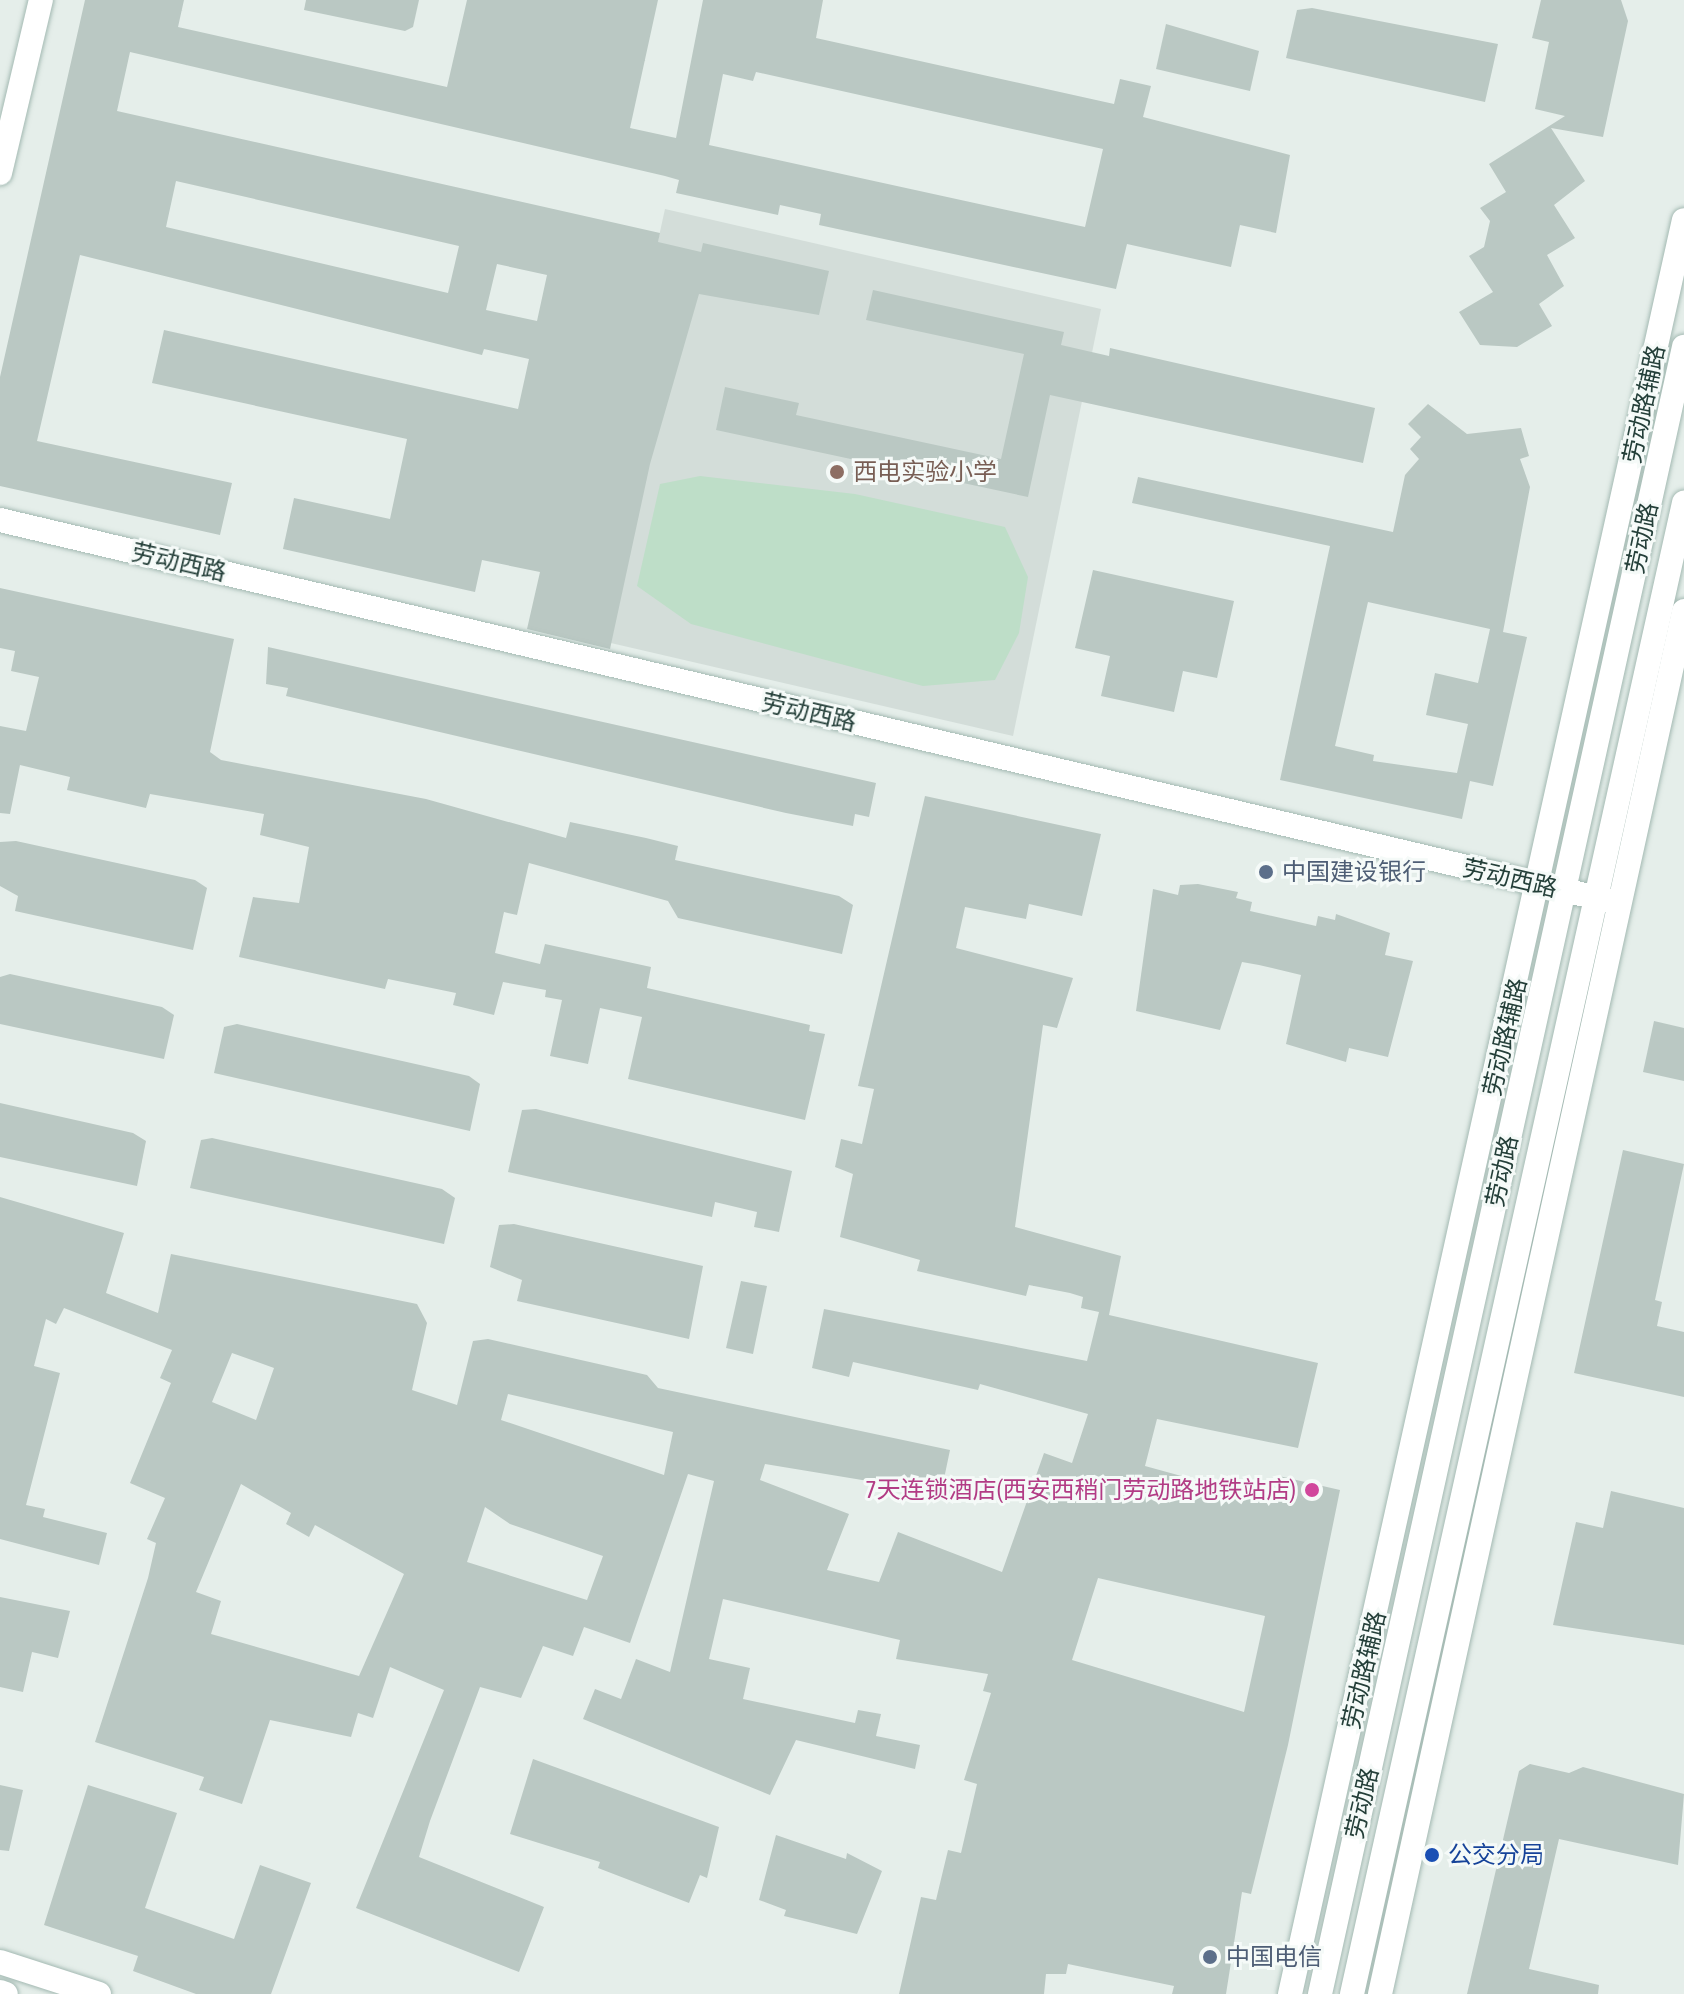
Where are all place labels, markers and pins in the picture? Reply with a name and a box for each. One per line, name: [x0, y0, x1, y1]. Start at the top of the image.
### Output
place label: 西电实验小学: [853, 458, 997, 486]
marker: 西电实验小学: [828, 463, 846, 481]
place label: 中国建设银行: [1282, 858, 1426, 886]
marker: 中国建设银行: [1257, 863, 1275, 881]
place label: 7天连锁酒店(西安西稍门劳动路地铁站店): [865, 1476, 1296, 1504]
marker: 7天连锁酒店(西安西稍门劳动路地铁站店): [1303, 1481, 1321, 1499]
place label: 公交分局: [1448, 1841, 1544, 1869]
marker: 公交分局: [1423, 1846, 1441, 1864]
place label: 中国电信: [1226, 1943, 1322, 1971]
marker: 中国电信: [1201, 1948, 1219, 1966]

